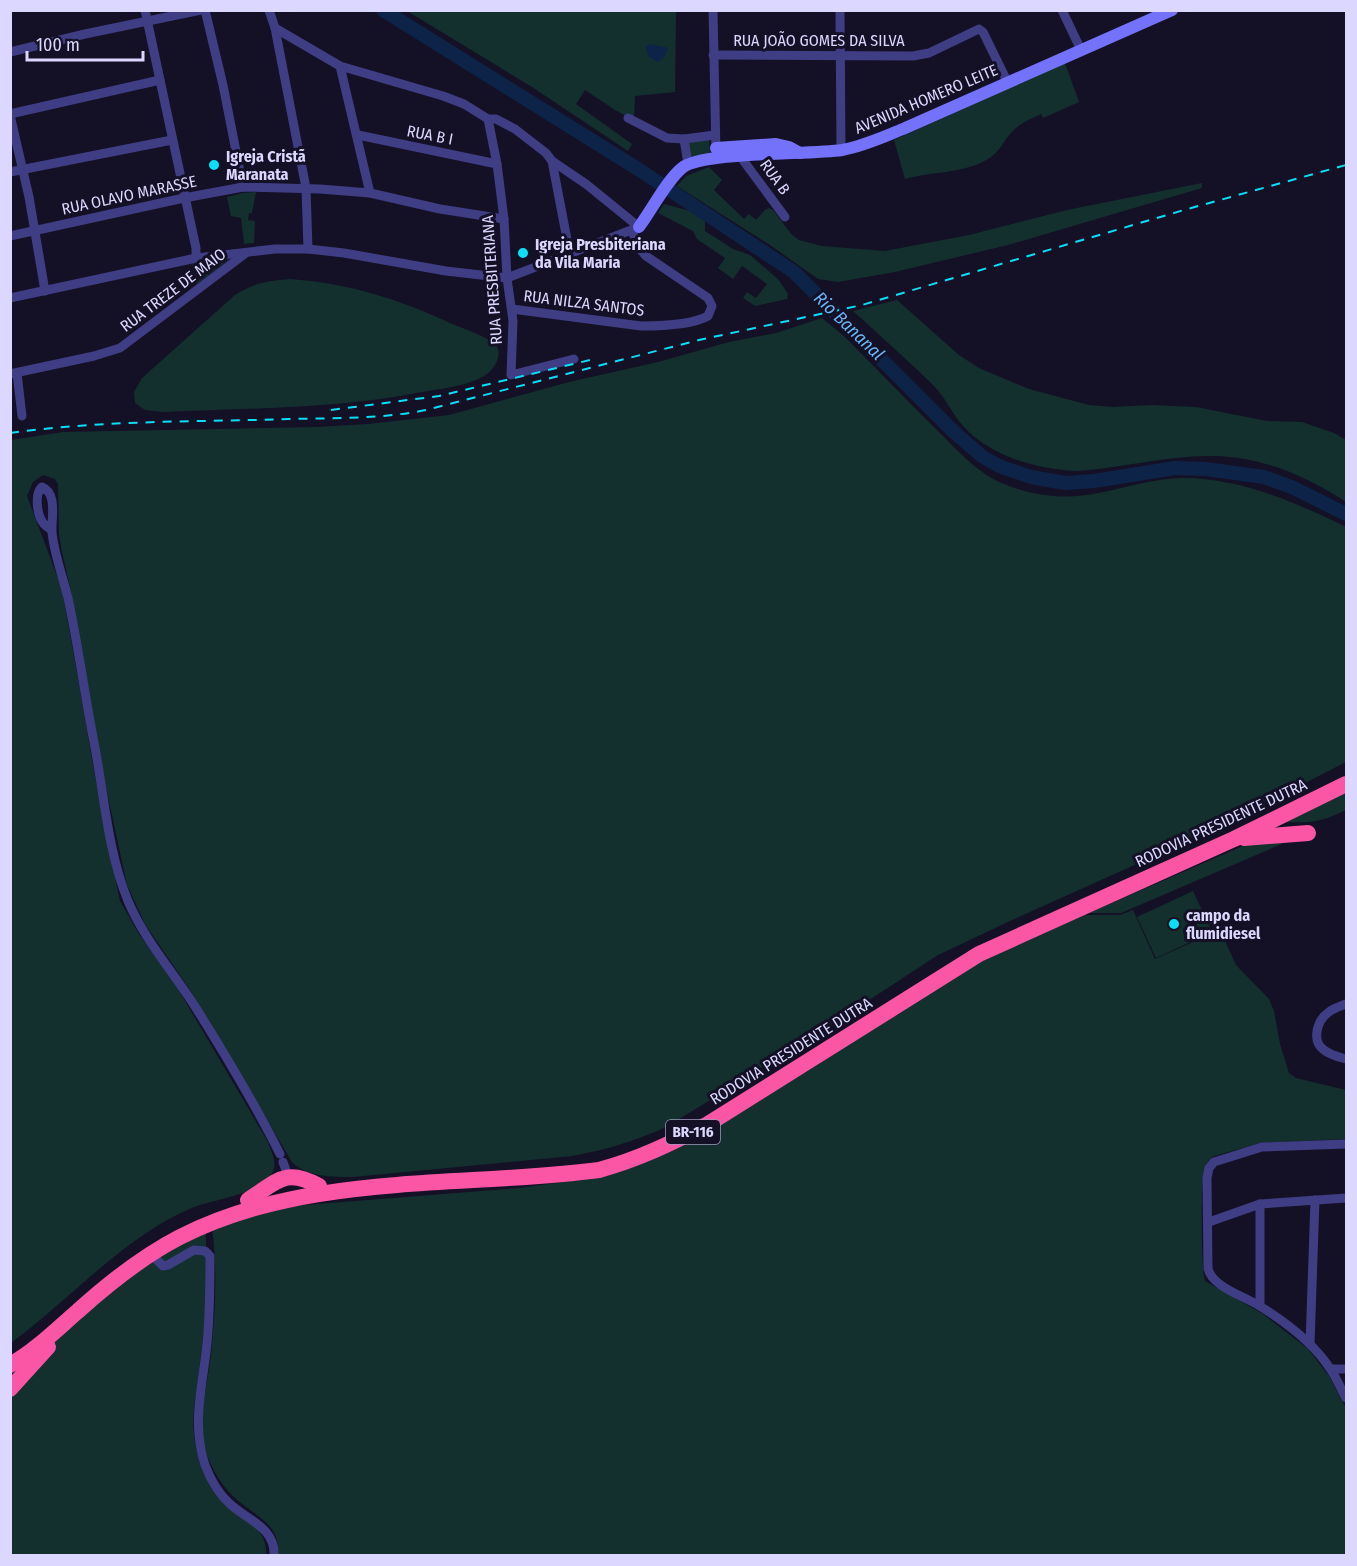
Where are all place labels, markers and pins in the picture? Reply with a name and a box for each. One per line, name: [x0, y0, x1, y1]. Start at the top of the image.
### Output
place label: Igreja Cristã Maranata: [226, 147, 306, 184]
marker: Igreja Cristã Maranata: [207, 158, 221, 172]
place label: Igreja Presbiteriana da Vila Maria: [535, 235, 666, 272]
marker: Igreja Presbiteriana da Vila Maria: [516, 246, 530, 260]
place label: campo da flumidiesel: [1186, 906, 1261, 943]
marker: campo da flumidiesel: [1167, 917, 1181, 931]

